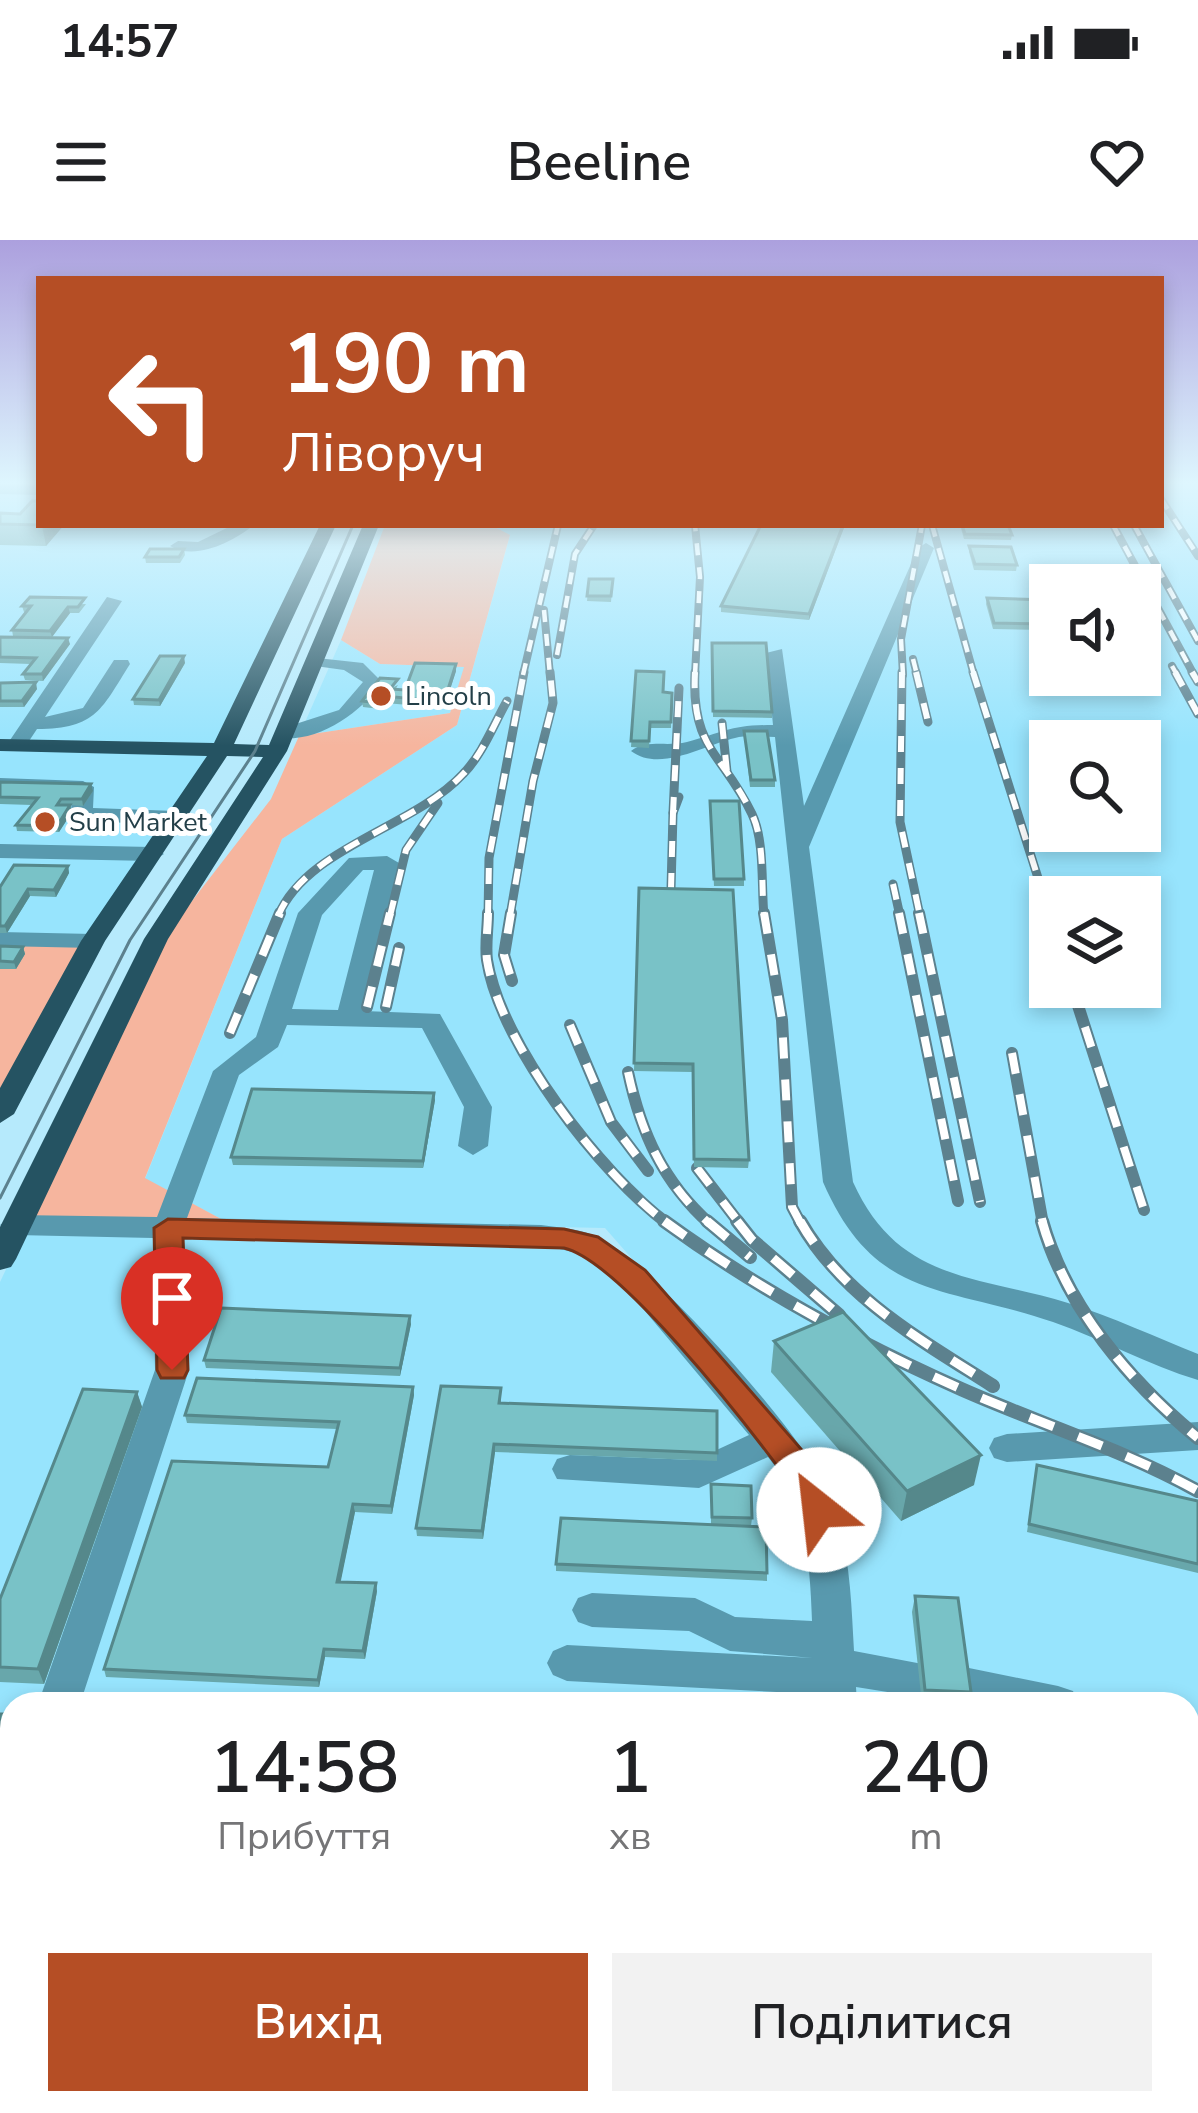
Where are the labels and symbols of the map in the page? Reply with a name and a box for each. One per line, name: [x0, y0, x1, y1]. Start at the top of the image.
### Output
place label: Lincoln: [405, 678, 492, 715]
marker: Lincoln: [368, 683, 394, 709]
place label: Sun Market: [69, 804, 208, 841]
marker: Sun Market: [32, 809, 58, 835]
pin: [121, 1247, 223, 1370]
position arrow: [756, 1447, 882, 1573]

